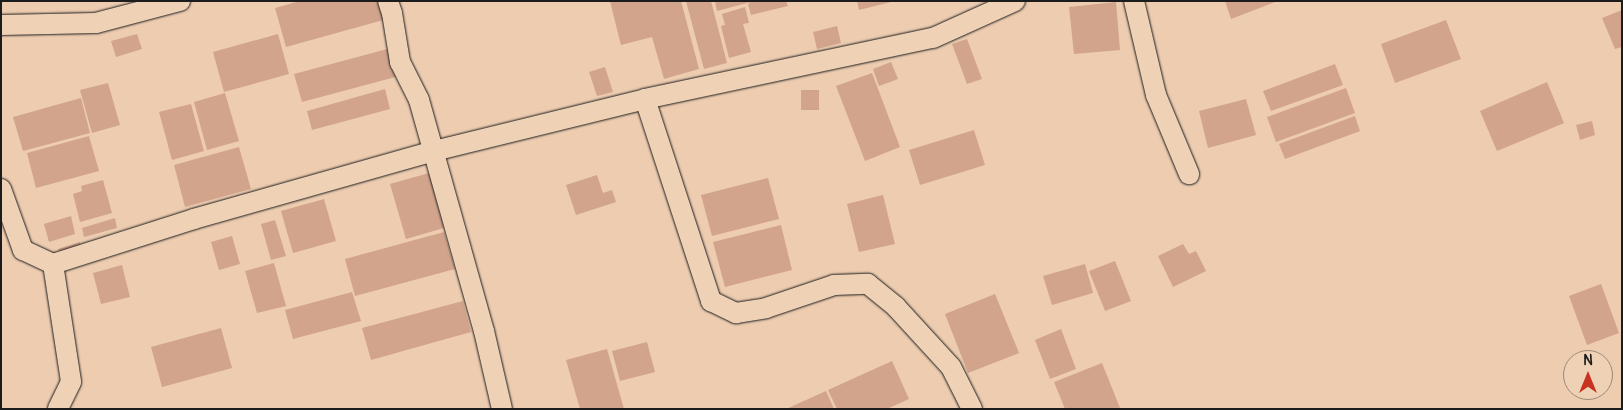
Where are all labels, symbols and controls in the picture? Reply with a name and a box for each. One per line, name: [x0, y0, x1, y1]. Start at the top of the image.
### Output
north arrow: [1563, 350, 1613, 400]
text: N: [1583, 352, 1593, 369]

